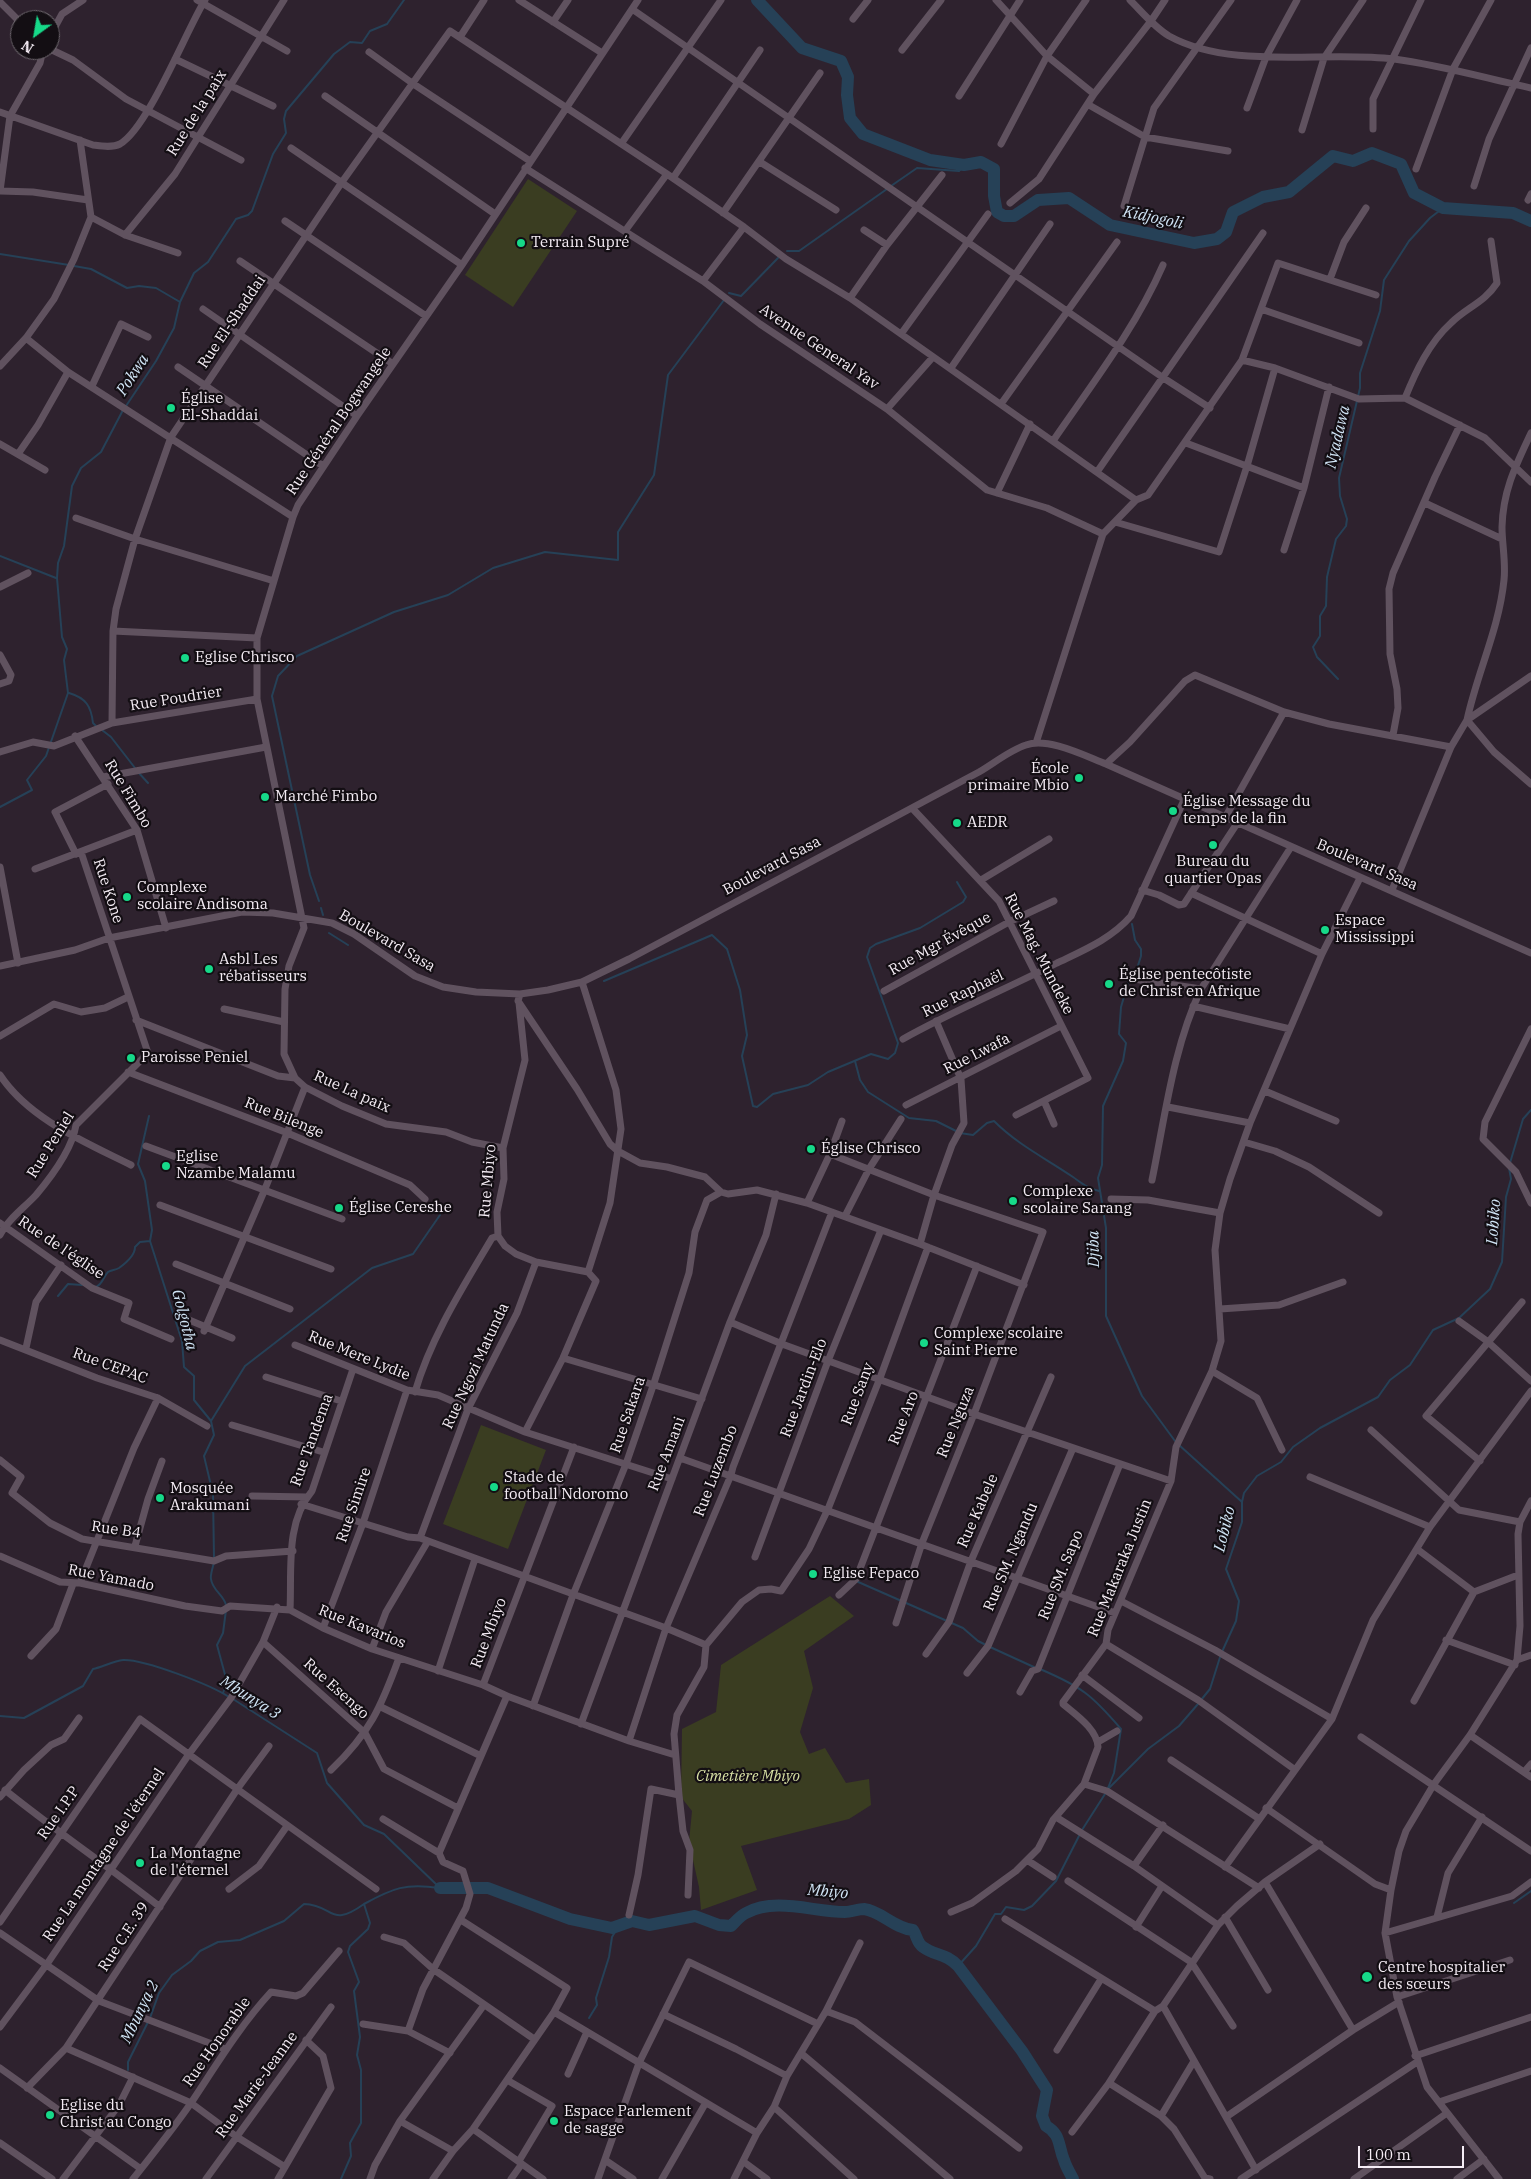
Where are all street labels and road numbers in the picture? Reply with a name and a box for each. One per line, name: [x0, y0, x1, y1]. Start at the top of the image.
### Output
street label: Rue de la paix: [163, 67, 231, 159]
street label: Rue El-Shaddai: [194, 272, 270, 372]
street label: Avenue General Yav: [756, 300, 882, 394]
street label: Rue Général Bogwangele: [283, 344, 395, 498]
street label: Rue Poudrier: [129, 683, 223, 715]
street label: Rue Fimbo: [101, 757, 155, 831]
street label: Boulevard Sasa: [720, 833, 824, 899]
street label: Boulevard Sasa: [1314, 836, 1420, 894]
street label: Rue Kone: [89, 856, 127, 926]
street label: Rue Mag. Mundeke: [1001, 890, 1077, 1018]
street label: Boulevard Sasa: [336, 906, 438, 976]
street label: Rue Mgr Évêque: [886, 908, 994, 980]
street label: Rue Raphaël: [919, 967, 1007, 1021]
street label: Rue Lwafa: [941, 1030, 1013, 1078]
street label: Rue La paix: [311, 1067, 393, 1117]
street label: Rue Bilenge: [242, 1094, 326, 1142]
street label: Rue Peniel: [24, 1109, 78, 1181]
street label: Rue Mbiyo: [476, 1143, 500, 1219]
street label: Rue de l'église: [14, 1213, 108, 1283]
street label: Rue Ngozi Matunda: [439, 1300, 513, 1432]
street label: Rue Mere Lydie: [305, 1327, 413, 1385]
street label: Rue Jardin-Elo: [777, 1336, 831, 1440]
street label: Rue CEPAC: [70, 1344, 150, 1388]
street label: Rue Sany: [838, 1360, 878, 1428]
street label: Rue Sakara: [607, 1374, 649, 1456]
street label: Rue Nguza: [934, 1384, 978, 1460]
street label: Rue Aro: [885, 1389, 923, 1447]
street label: Rue Tandema: [287, 1391, 337, 1489]
street label: Rue Amani: [645, 1414, 689, 1494]
street label: Rue Luzembo: [690, 1423, 742, 1519]
street label: Rue Simire: [333, 1465, 375, 1545]
street label: Rue Kabele: [954, 1471, 1002, 1551]
street label: Rue Makaraka Justin: [1084, 1496, 1156, 1640]
street label: Rue SM. Ngandu: [980, 1500, 1042, 1614]
street label: Rue B4: [90, 1518, 142, 1542]
street label: Rue SM. Sapo: [1035, 1528, 1087, 1622]
street label: Rue Yamado: [66, 1561, 156, 1595]
street label: Rue Mbiyo: [467, 1595, 511, 1671]
street label: Rue Kavarios: [316, 1601, 408, 1653]
street label: Rue Esengo: [300, 1655, 372, 1723]
street label: Rue La montagne de l'éternel: [39, 1765, 169, 1945]
street label: Rue I.P.P: [34, 1783, 84, 1843]
street label: Rue C.E. 39: [95, 1899, 153, 1975]
street label: Rue Honorable: [179, 1994, 255, 2090]
street label: Rue Marie-Jeanne: [212, 2028, 302, 2142]

